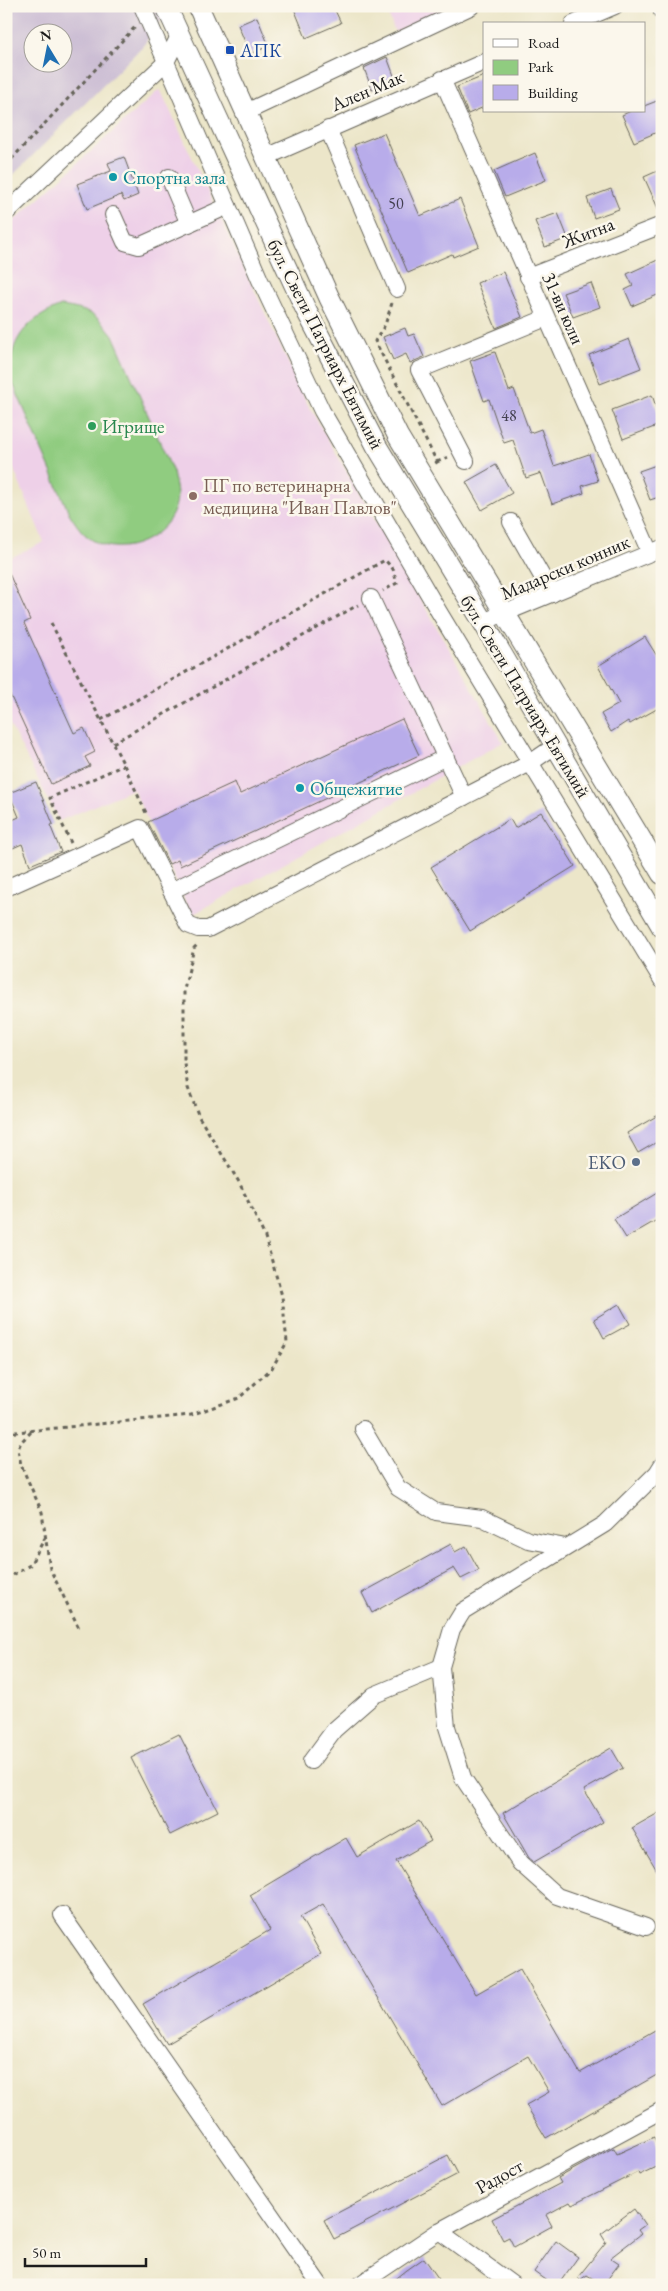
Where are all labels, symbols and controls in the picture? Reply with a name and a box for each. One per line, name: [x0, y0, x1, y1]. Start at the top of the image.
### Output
north arrow: [22, 22, 72, 72]
legend: [483, 22, 646, 112]
text: N: [39, 25, 54, 45]
text: Road: [528, 33, 560, 52]
place label: АПК: [239, 38, 282, 63]
marker: АПК: [224, 44, 236, 56]
text: Park: [528, 57, 555, 76]
street label: Ален Мак: [326, 64, 407, 117]
text: Building: [528, 83, 578, 102]
place label: Спортна зала: [123, 165, 226, 190]
marker: Спортна зала: [107, 171, 119, 183]
house number: 50: [388, 193, 404, 214]
street label: Житна: [558, 211, 618, 254]
street label: бул. Свети Патриарх Евтимий: [262, 235, 389, 453]
street label: 31-ви юли: [537, 268, 591, 348]
house number: 48: [501, 405, 517, 426]
place label: Игрище: [102, 414, 164, 439]
marker: Игрище: [86, 420, 98, 432]
place label: ПГ по ветеринарна медицина "Иван Павлов": [203, 473, 397, 520]
marker: ПГ по ветеринарна медицина "Иван Павлов": [187, 490, 199, 502]
street label: Мадарски конник: [497, 529, 634, 606]
street label: бул. Свети Патриарх Евтимий: [455, 590, 596, 802]
place label: Общежитие: [310, 776, 402, 801]
marker: Общежитие: [294, 782, 306, 794]
place label: EKO: [588, 1150, 626, 1175]
marker: EKO: [630, 1156, 642, 1168]
street label: Радост: [471, 2153, 528, 2200]
scale bar: [25, 2236, 146, 2268]
text: 50 m: [32, 2243, 61, 2262]

